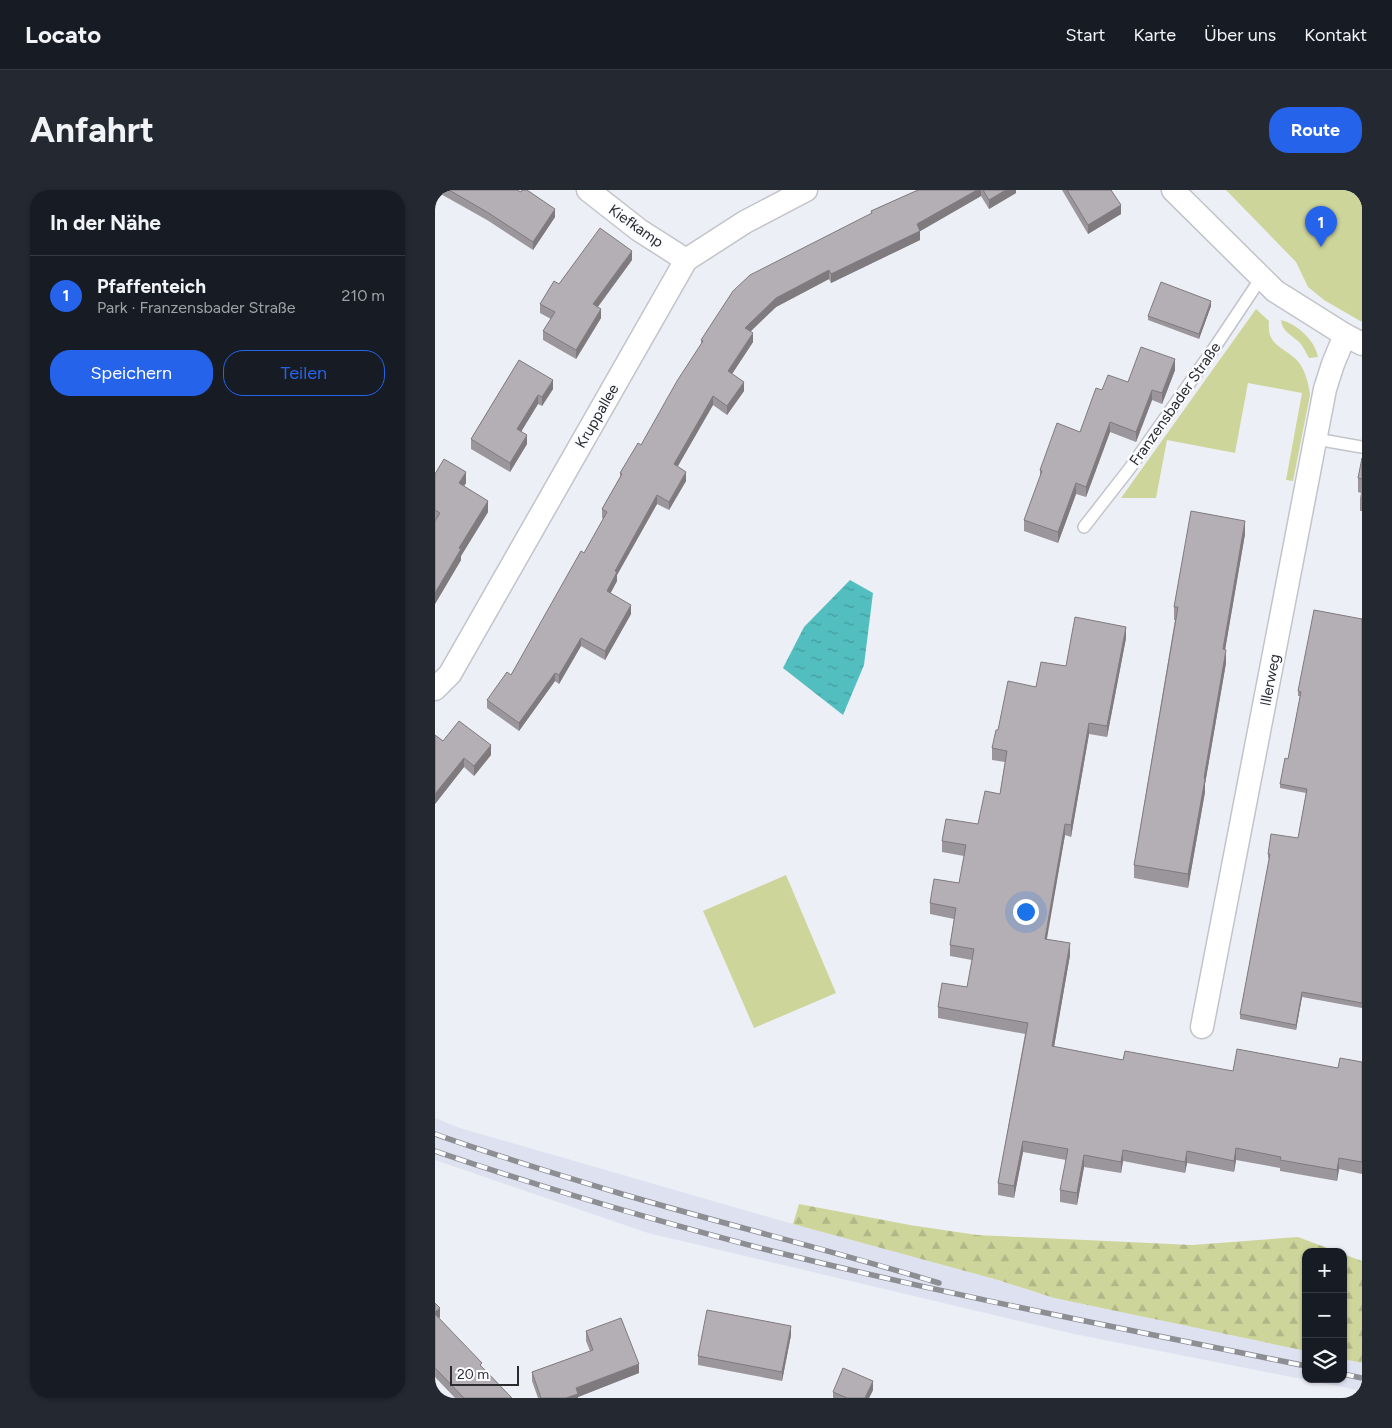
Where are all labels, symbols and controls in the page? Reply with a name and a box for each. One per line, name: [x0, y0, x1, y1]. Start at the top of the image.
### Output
text: Locato: [25, 20, 101, 49]
text: Start: [1066, 24, 1105, 46]
text: Karte: [1133, 24, 1176, 46]
text: Über uns: [1204, 24, 1276, 46]
text: Kontakt: [1304, 24, 1367, 46]
button: Route: [1269, 107, 1362, 153]
text: Anfahrt: [30, 109, 154, 151]
street label: Kiefkamp: [605, 201, 667, 251]
pin: 1: [1305, 206, 1337, 247]
text: In der Nähe: [50, 210, 161, 235]
text: Pfaffenteich: [97, 275, 206, 298]
text: 1: [63, 286, 69, 305]
text: 210 m: [342, 286, 385, 305]
text: Park · Franzensbader Straße: [97, 298, 296, 317]
street label: Franzensbader Straße: [1126, 339, 1224, 469]
button: Speichern: [50, 350, 213, 396]
button: Teilen: [223, 350, 385, 396]
street label: Kruppallee: [571, 381, 623, 451]
street label: Illerweg: [1256, 653, 1284, 707]
your location: [1013, 899, 1039, 925]
map controls: [1302, 1248, 1347, 1383]
button: +: [1302, 1248, 1347, 1293]
button: −: [1302, 1293, 1347, 1338]
button: layers: [1302, 1338, 1347, 1383]
scale bar: [450, 1363, 519, 1386]
text: 20 m: [457, 1366, 489, 1383]

